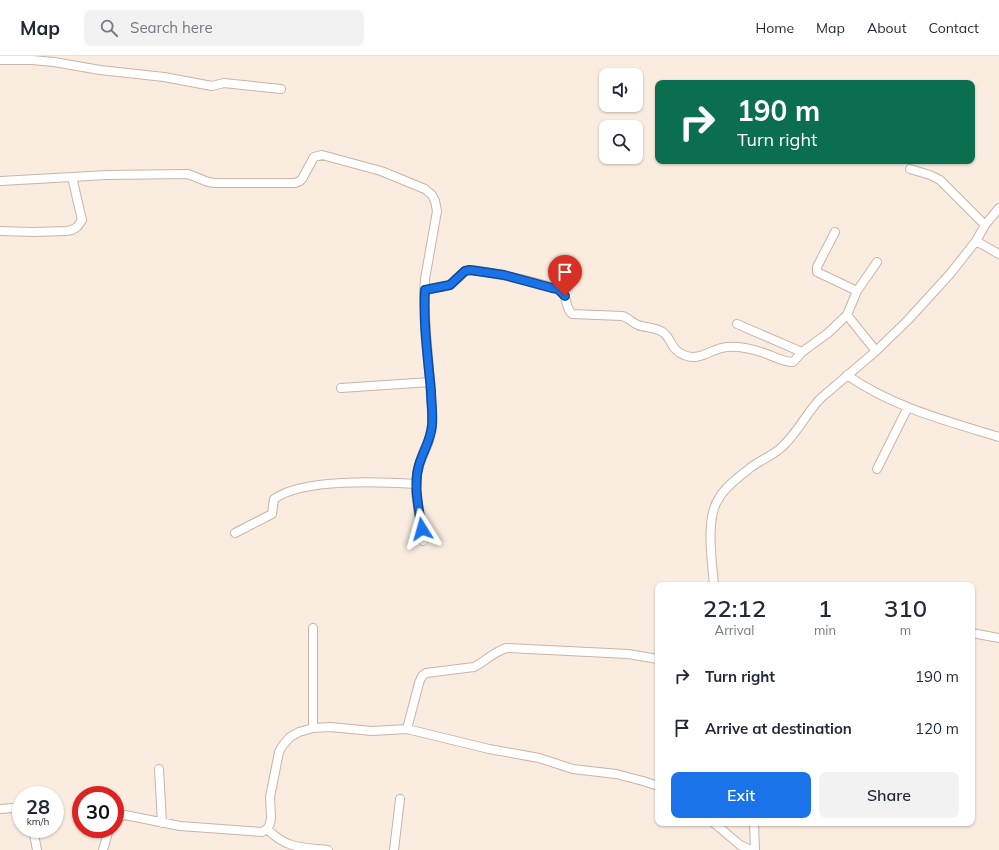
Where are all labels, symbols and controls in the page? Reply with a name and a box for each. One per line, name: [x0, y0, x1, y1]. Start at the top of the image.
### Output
search box: [84, 10, 364, 46]
text: Map: [20, 16, 60, 40]
icon: search: [98, 17, 120, 39]
text: Search here: [130, 18, 213, 37]
text: Home: [755, 19, 794, 37]
text: Map: [816, 19, 845, 37]
text: About: [867, 19, 907, 37]
text: Contact: [929, 19, 979, 37]
map controls: [599, 68, 643, 164]
button: sound: [599, 68, 643, 112]
text: 190 m: [737, 93, 820, 128]
icon: right: [671, 96, 723, 148]
button: search: [599, 120, 643, 164]
text: Turn right: [737, 128, 817, 151]
pin: [548, 255, 582, 296]
icon: arrive: [554, 261, 576, 283]
position arrow: [401, 508, 443, 550]
text: 22:12: [703, 593, 766, 623]
text: 1: [818, 593, 832, 623]
text: 310: [884, 593, 927, 623]
text: Arrival: [715, 622, 754, 638]
text: min: [814, 622, 836, 638]
text: m: [900, 622, 911, 638]
icon: right: [671, 665, 693, 687]
text: Turn right: [705, 667, 775, 686]
text: 190 m: [915, 667, 959, 686]
icon: arrive: [671, 717, 693, 739]
text: Arrive at destination: [705, 719, 852, 738]
text: 120 m: [915, 719, 959, 738]
button: Exit: [671, 772, 811, 818]
button: Share: [819, 772, 959, 818]
speed limit sign: 30: [72, 786, 124, 838]
text: 28: [26, 794, 50, 819]
text: km/h: [27, 815, 49, 828]

